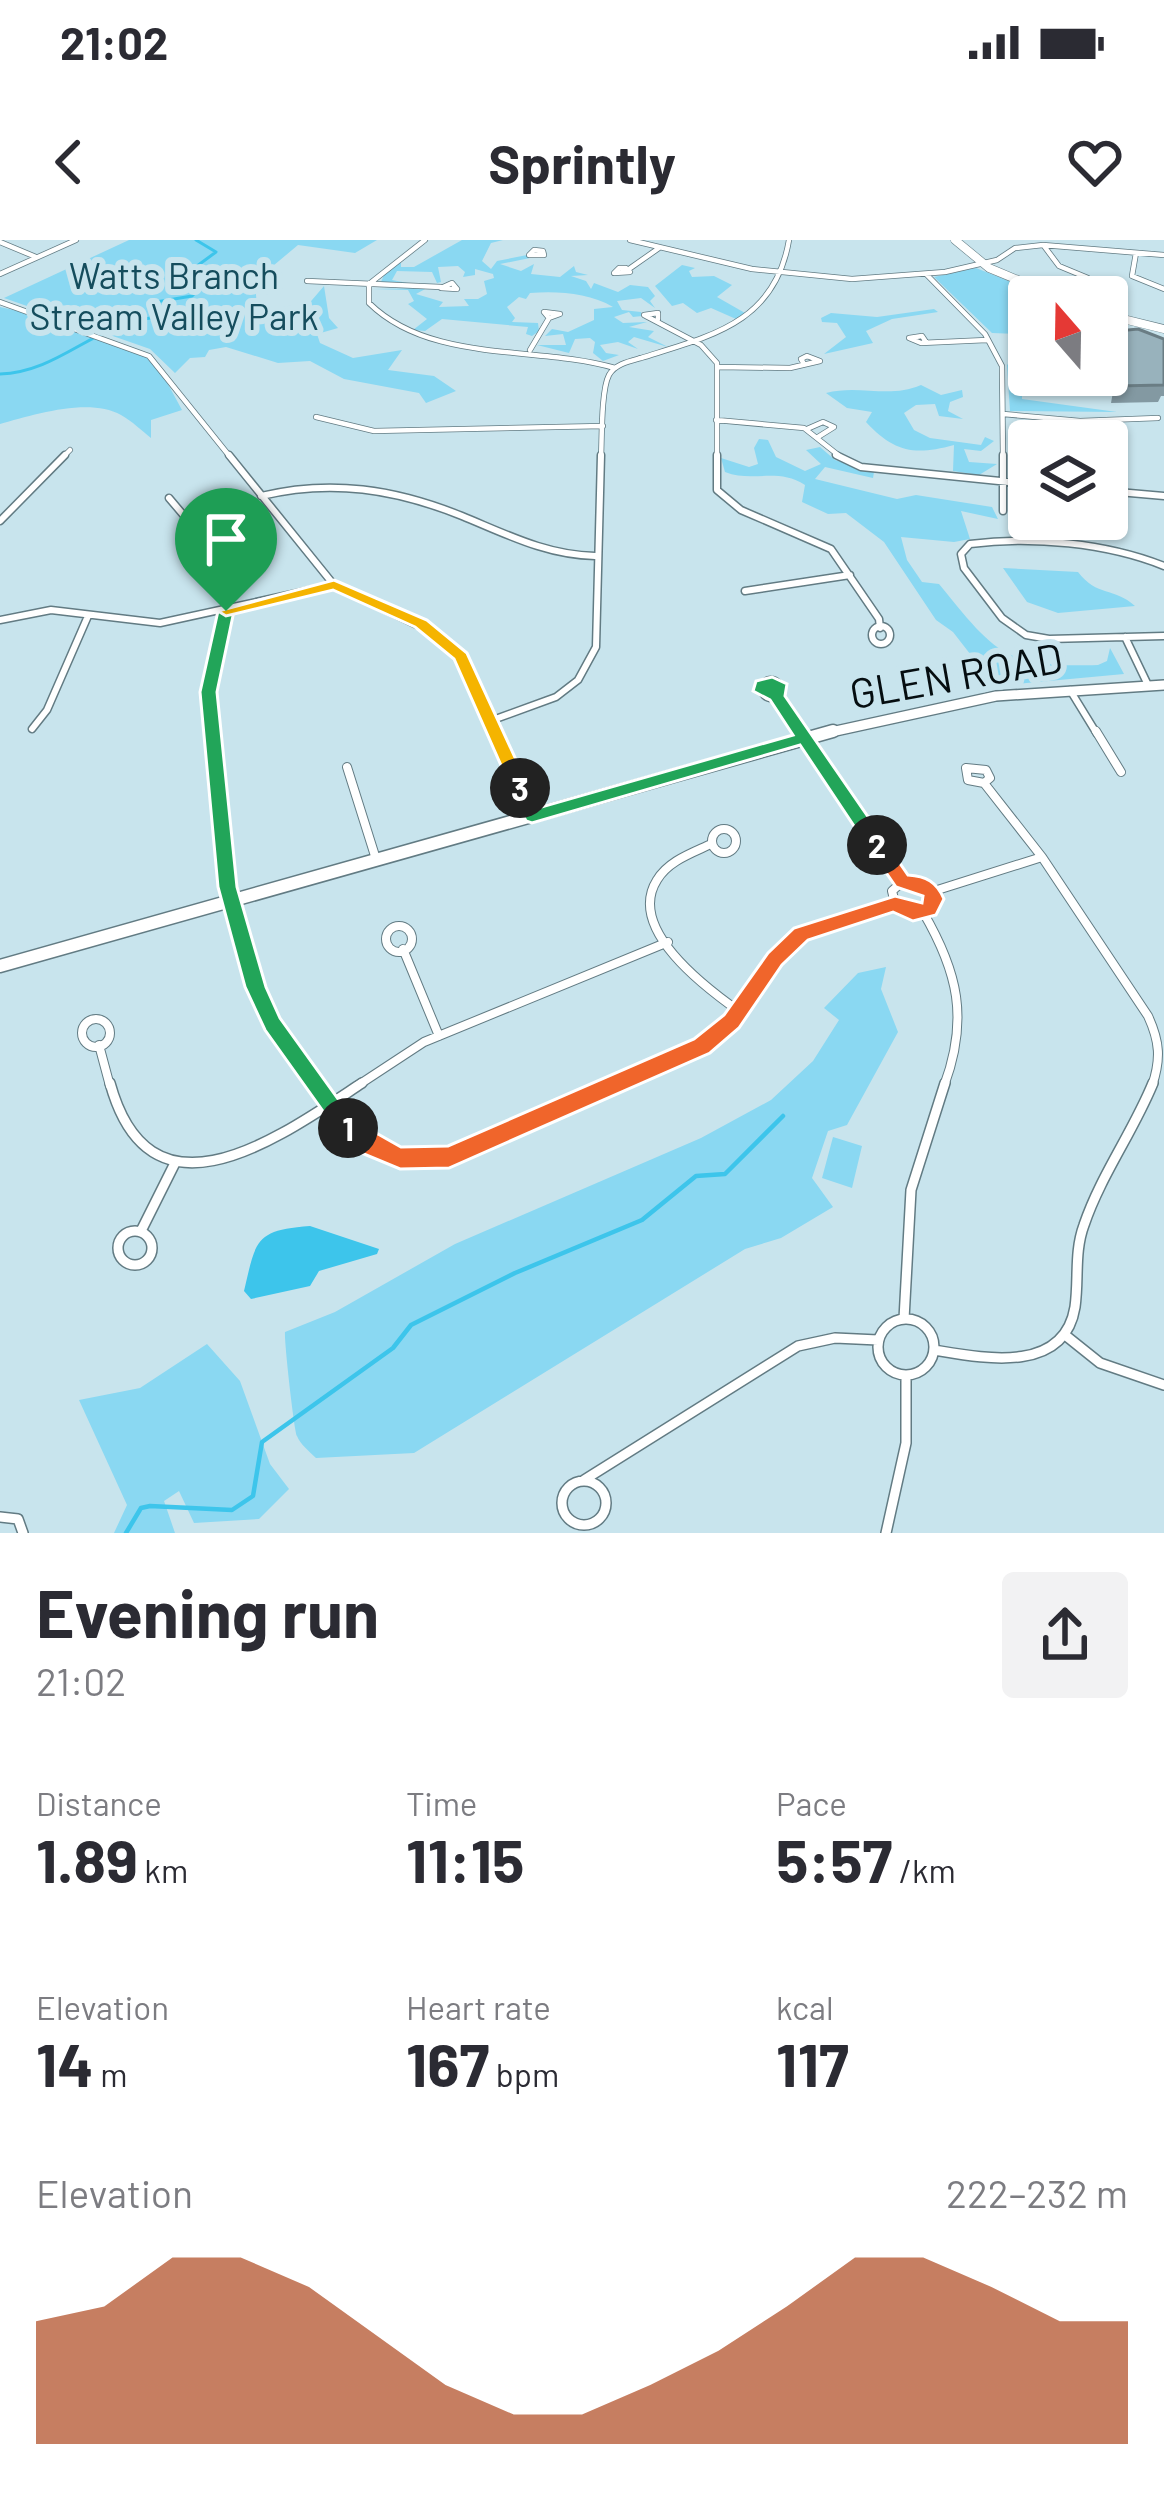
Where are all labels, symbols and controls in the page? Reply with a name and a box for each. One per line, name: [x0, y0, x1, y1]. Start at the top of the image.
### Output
text: 21:02: [60, 15, 168, 69]
icon: back: [36, 129, 102, 195]
icon: heart: [1062, 129, 1128, 195]
text: Sprintly: [488, 130, 676, 195]
park label: Watts Branch Stream Valley Park: [29, 253, 319, 337]
north arrow: [1008, 276, 1128, 396]
map controls: [1008, 276, 1128, 540]
button: layers: [1008, 420, 1128, 540]
pin: [175, 488, 277, 611]
icon: arrive: [193, 506, 259, 572]
street label: GLEN ROAD: [845, 631, 1066, 717]
pin: 3: [490, 758, 550, 818]
text: 3: [511, 768, 529, 808]
pin: 2: [847, 815, 907, 875]
text: 2: [868, 825, 886, 865]
pin: 1: [318, 1098, 378, 1158]
text: 1: [342, 1108, 354, 1148]
text: Evening run: [36, 1572, 379, 1651]
button: share: [1002, 1572, 1128, 1698]
text: 21:02: [36, 1657, 126, 1704]
text: Distance: [36, 1783, 162, 1823]
text: Time: [406, 1783, 477, 1823]
text: Pace: [776, 1783, 847, 1823]
text: 1.89: [36, 1823, 138, 1895]
text: 11:15: [406, 1823, 524, 1895]
text: 5:57: [776, 1823, 892, 1895]
text: km: [138, 1850, 188, 1890]
text: /km: [892, 1850, 956, 1890]
text: Elevation: [36, 1987, 169, 2027]
text: Heart rate: [406, 1987, 551, 2027]
text: kcal: [776, 1987, 834, 2027]
text: 14: [36, 2027, 94, 2099]
text: 167: [406, 2027, 489, 2099]
text: 117: [776, 2027, 849, 2099]
text: m: [94, 2054, 127, 2094]
text: bpm: [489, 2054, 559, 2094]
text: Elevation: [36, 2169, 193, 2216]
text: 222–232 m: [946, 2169, 1128, 2216]

